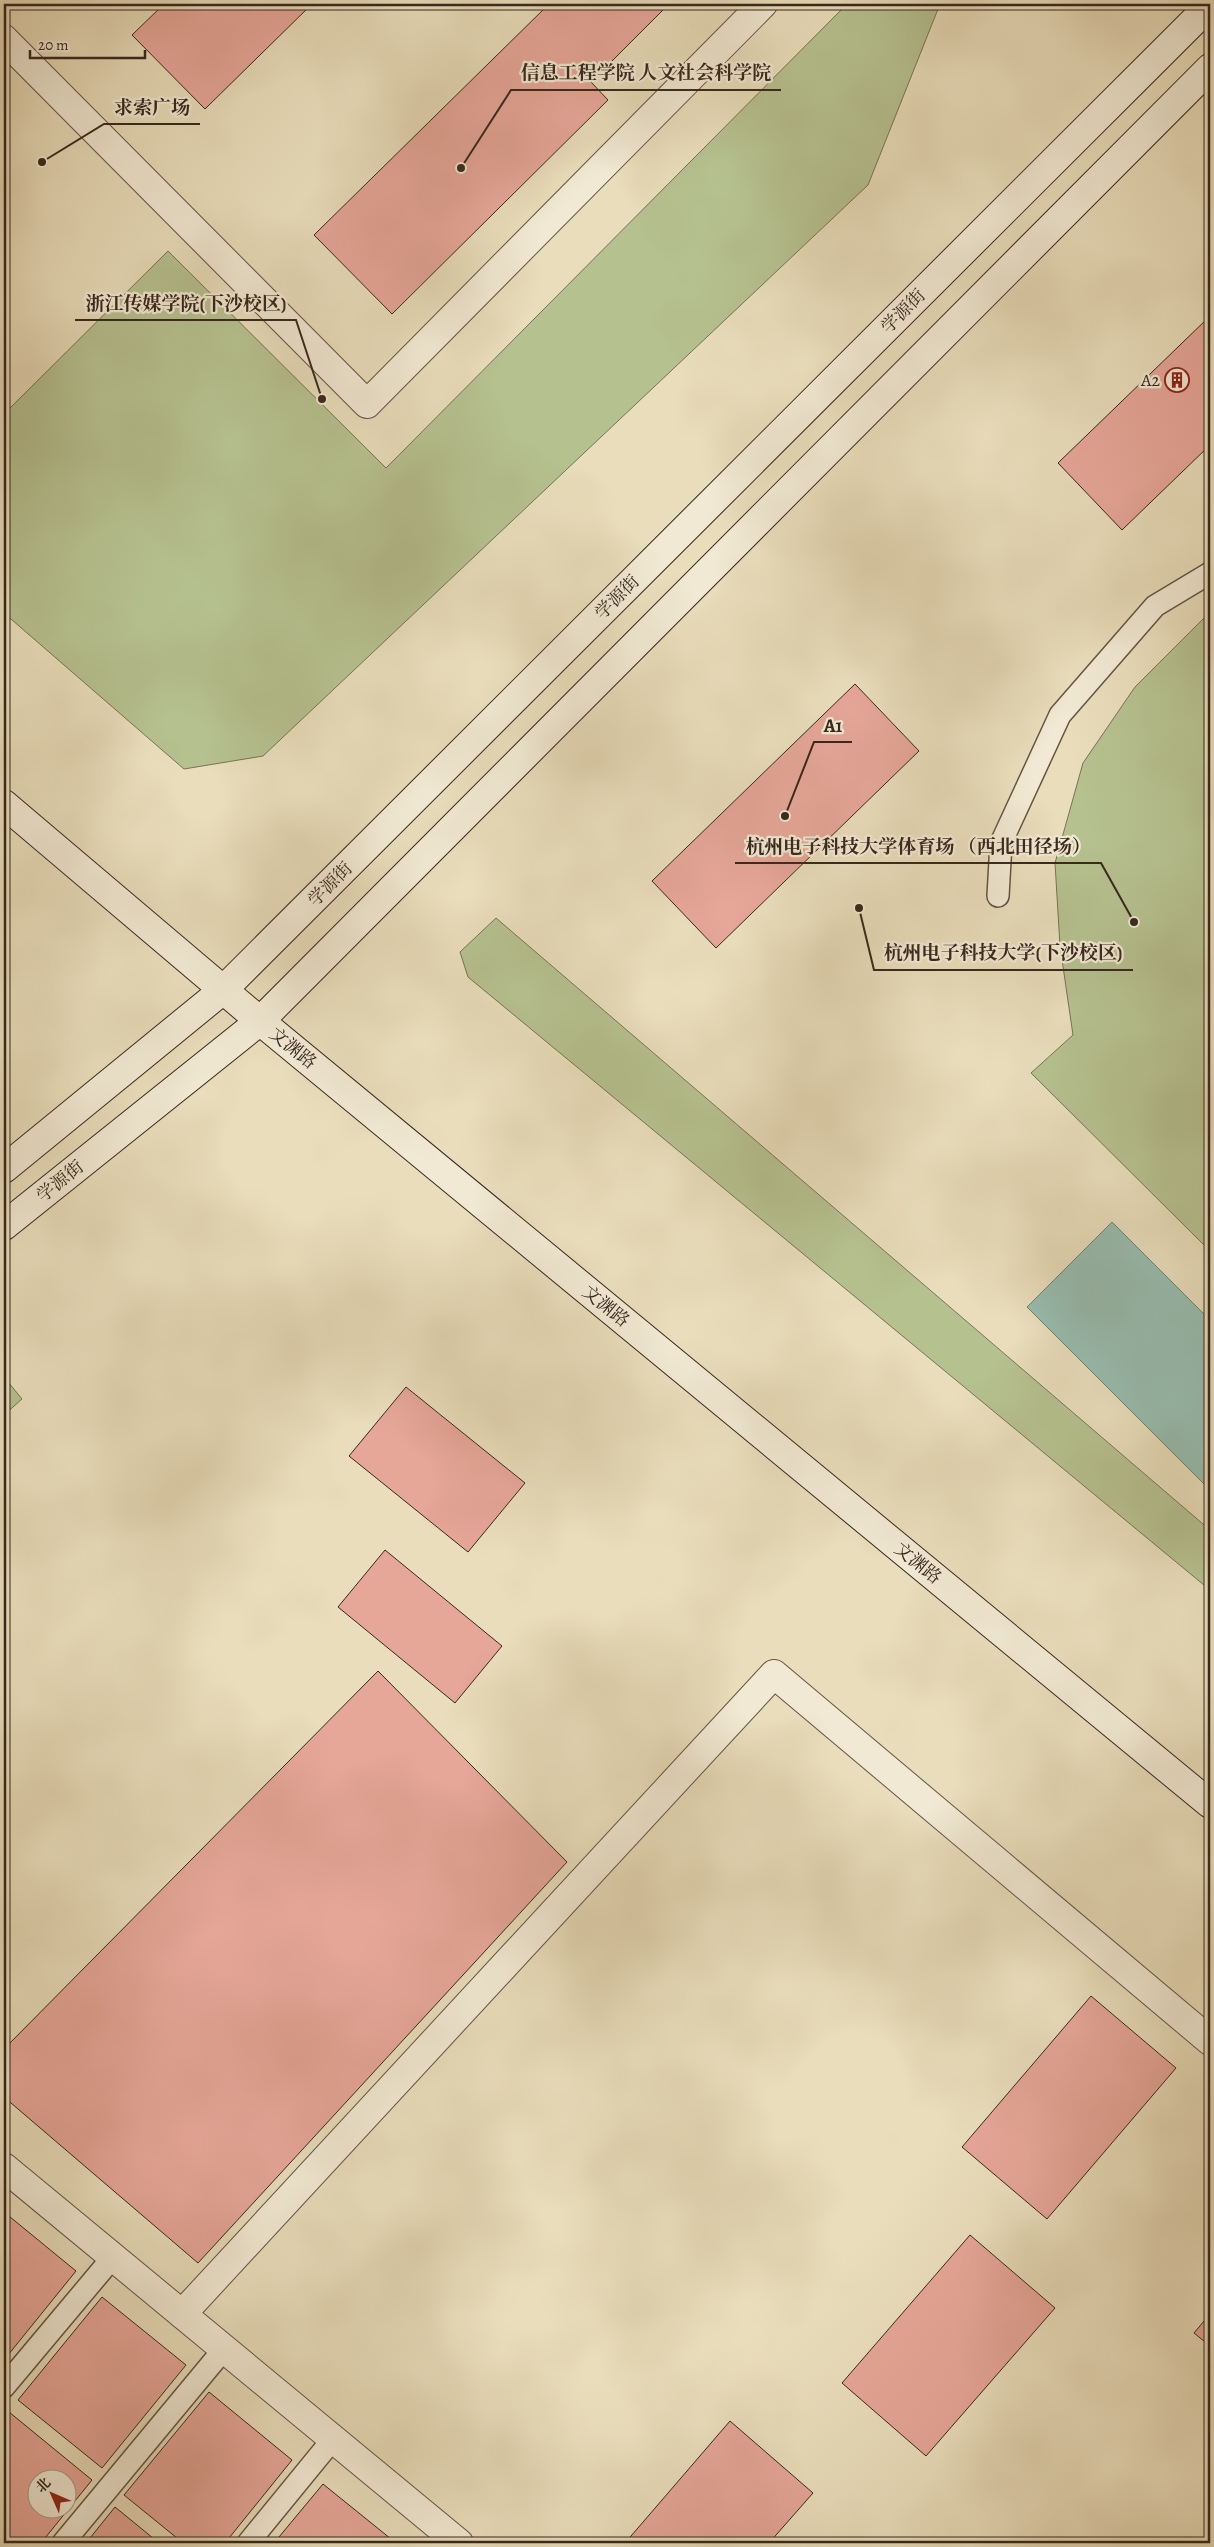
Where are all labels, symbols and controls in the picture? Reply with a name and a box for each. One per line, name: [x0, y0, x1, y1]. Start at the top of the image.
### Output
scale bar: [30, 28, 145, 60]
text: 20 m: [38, 35, 69, 55]
callout: 信息工程学院 人文社会科学院: [511, 56, 781, 90]
text: 信息工程学院 人文社会科学院: [521, 60, 771, 86]
callout: 求索广场: [104, 90, 200, 124]
text: 求索广场: [114, 95, 190, 121]
street label: 学源街: [875, 283, 931, 339]
callout: 浙江传媒学院(下沙校区): [75, 286, 296, 320]
text: 浙江传媒学院(下沙校区): [85, 291, 287, 317]
building icon: A2: [1164, 367, 1190, 393]
place label: A2: [1140, 368, 1160, 392]
street label: 学源街: [589, 569, 645, 625]
callout: A1: [814, 708, 852, 742]
text: A1: [823, 713, 843, 739]
callout: 杭州电子科技大学体育场 （西北田径场）: [735, 829, 1101, 863]
text: 杭州电子科技大学体育场 （西北田径场）: [745, 834, 1091, 860]
street label: 学源街: [302, 856, 358, 912]
callout: 杭州电子科技大学(下沙校区): [874, 936, 1133, 970]
text: 杭州电子科技大学(下沙校区): [883, 940, 1123, 966]
street label: 文渊路: [264, 1022, 322, 1074]
street label: 学源街: [31, 1155, 89, 1207]
street label: 文渊路: [577, 1280, 635, 1332]
street label: 文渊路: [889, 1537, 947, 1589]
north arrow: [28, 2470, 78, 2520]
text: 北: [31, 2473, 55, 2497]

